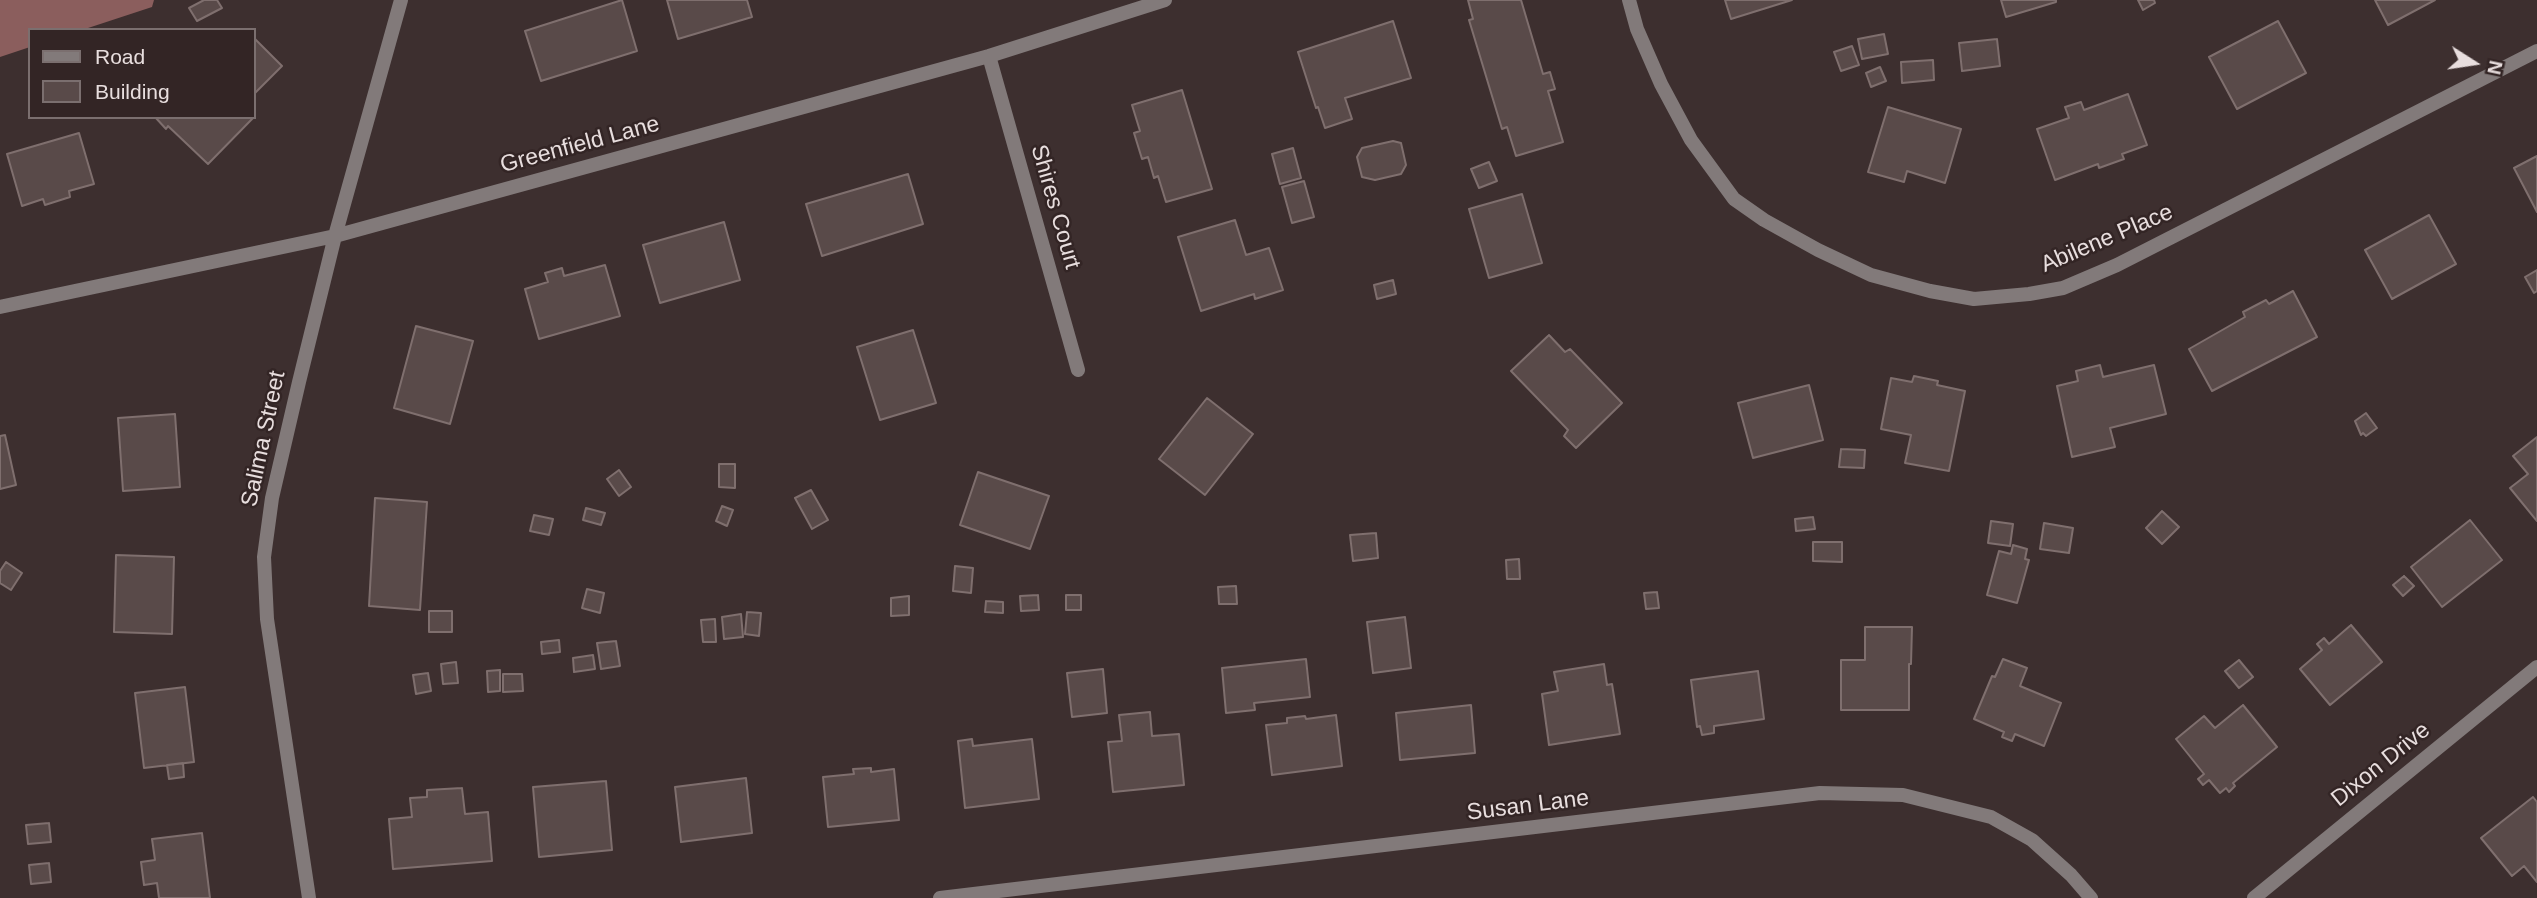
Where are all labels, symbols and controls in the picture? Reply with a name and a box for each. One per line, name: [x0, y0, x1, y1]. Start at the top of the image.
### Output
legend: [28, 28, 256, 119]
north arrow: [2439, 28, 2509, 98]
text: Road: [95, 45, 145, 68]
text: N: [2483, 59, 2507, 76]
text: Building: [95, 80, 170, 103]
street label: Greenfield Lane: [497, 110, 663, 180]
street label: Shires Court: [1024, 142, 1086, 272]
street label: Abilene Place: [2037, 199, 2177, 279]
street label: Salima Street: [236, 369, 292, 509]
street label: Dixon Drive: [2326, 717, 2436, 813]
street label: Susan Lane: [1465, 785, 1591, 827]

